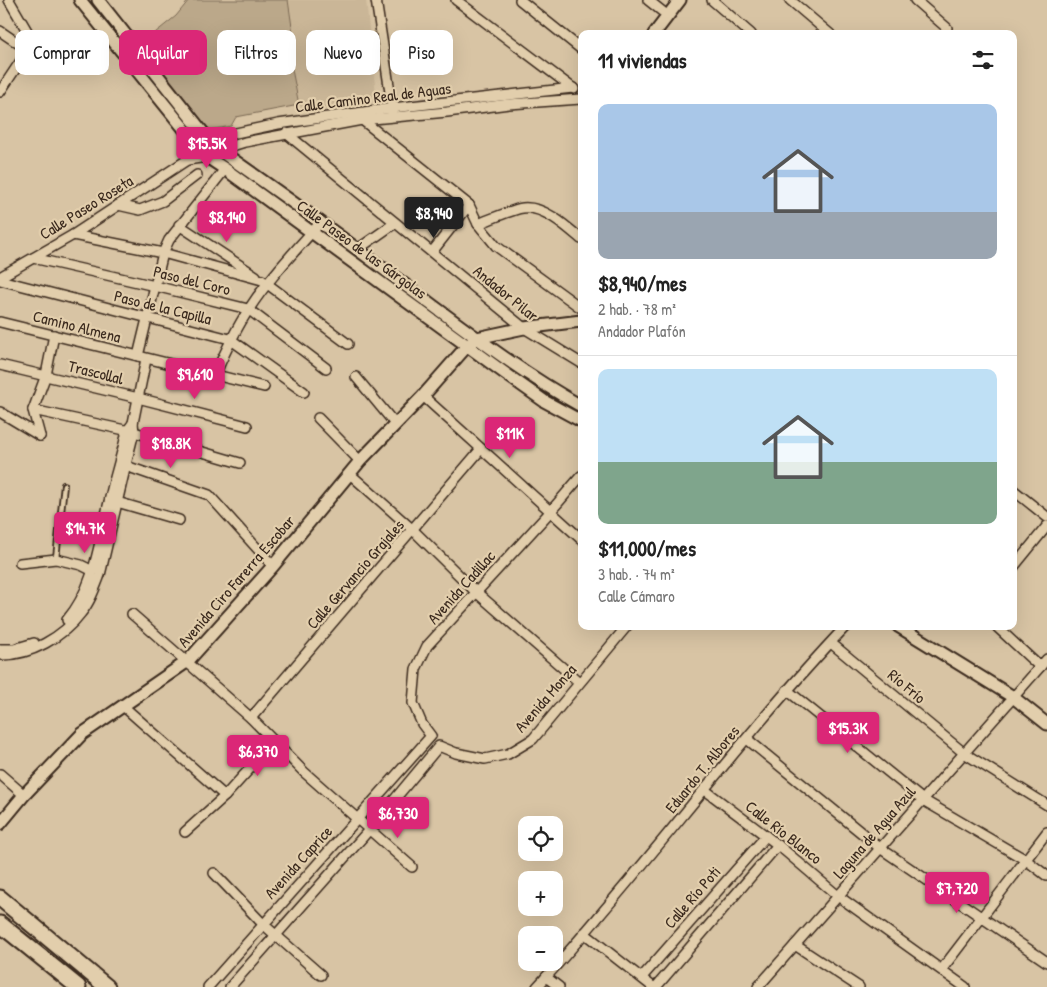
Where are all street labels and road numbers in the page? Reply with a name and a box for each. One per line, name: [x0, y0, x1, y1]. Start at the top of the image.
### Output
street label: Calle Camino Real de Aguas: [294, 77, 452, 117]
street label: Calle Paseo Roseta: [35, 169, 137, 245]
street label: Calle Paseo de las Gárgolas: [293, 194, 431, 304]
street label: Paso del Coro: [151, 260, 233, 300]
street label: Andador Pilar: [469, 260, 543, 326]
street label: Paso de la Capilla: [112, 284, 214, 330]
street label: Camino Almena: [31, 304, 123, 348]
street label: Trascollal: [66, 355, 127, 390]
street label: Avenida Ciro Farerra Escobar: [173, 510, 299, 652]
street label: Calle Gervancio Grajales: [301, 514, 409, 634]
street label: Avenida Cadillac: [422, 545, 500, 628]
street label: Avenida Monza: [509, 659, 581, 737]
street label: Río Frío: [883, 664, 931, 709]
street label: Eduardo T. Albores: [660, 721, 744, 817]
street label: Laguna de Agua Azul: [828, 781, 921, 883]
street label: Calle Río Blanco: [741, 795, 827, 869]
street label: Avenida Caprice: [259, 820, 337, 903]
street label: Calle Río Poti: [659, 861, 725, 933]

